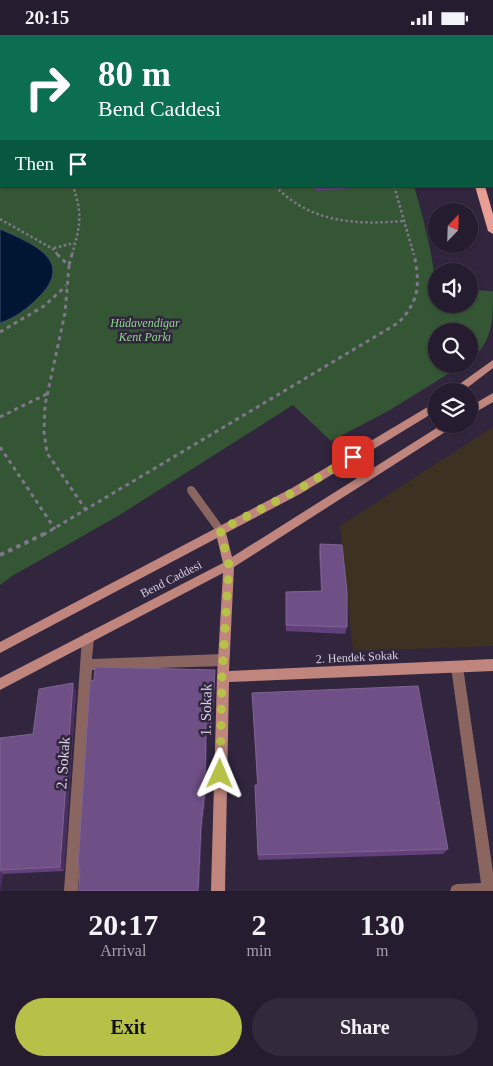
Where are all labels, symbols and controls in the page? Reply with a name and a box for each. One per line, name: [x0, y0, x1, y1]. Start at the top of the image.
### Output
text: 20:15: [25, 7, 69, 28]
icon: right: [15, 55, 80, 120]
text: 80 m: [98, 55, 171, 94]
text: Bend Caddesi: [98, 96, 221, 121]
icon: arrive: [64, 150, 92, 178]
text: Then: [15, 153, 54, 174]
north arrow: [428, 203, 478, 253]
map controls: [428, 203, 478, 433]
button: sound: [428, 263, 478, 313]
park label: Hüdavendigar Kent Parkı: [109, 316, 180, 344]
button: search: [428, 323, 478, 373]
button: layers: [428, 383, 478, 433]
pin: [332, 436, 374, 478]
icon: arrive: [339, 443, 367, 471]
street label: Bend Caddesi: [138, 557, 205, 600]
street label: 2. Hendek Sokak: [316, 648, 398, 666]
street label: 1. Sokak: [198, 683, 214, 736]
street label: 2. Sokak: [53, 736, 73, 790]
position arrow: [193, 747, 245, 799]
text: 20:17: [88, 908, 158, 941]
text: 2: [251, 908, 266, 941]
text: 130: [360, 908, 405, 941]
text: Arrival: [100, 942, 146, 959]
text: min: [247, 942, 271, 959]
text: m: [376, 942, 388, 959]
button: Exit: [15, 998, 242, 1056]
button: Share: [252, 998, 478, 1056]

